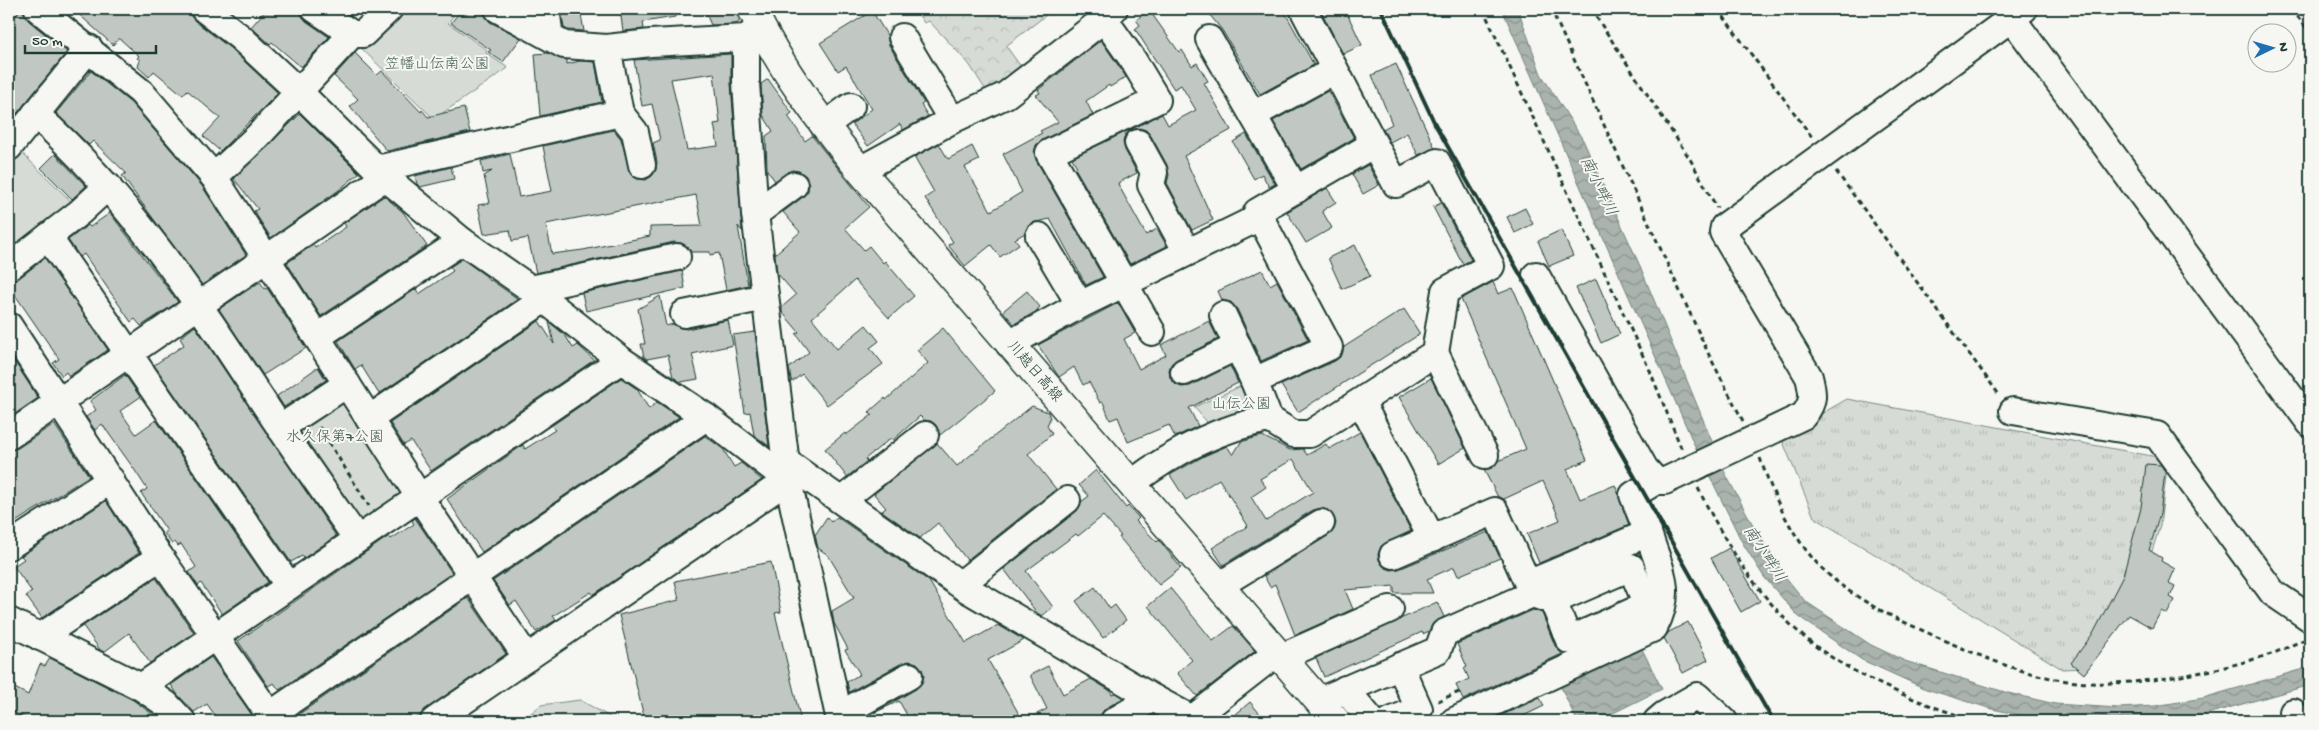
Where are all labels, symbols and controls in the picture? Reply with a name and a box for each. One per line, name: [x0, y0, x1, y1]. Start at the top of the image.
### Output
scale bar: [25, 22, 156, 54]
north arrow: [2246, 22, 2296, 72]
text: 50 m: [32, 33, 63, 51]
text: N: [2274, 42, 2291, 52]
park label: 笠幡山伝南公園: [384, 55, 490, 74]
water label: 南小畔川: [1574, 153, 1621, 220]
street label: 川越日高線: [1003, 337, 1066, 406]
park label: 山伝公園: [1211, 396, 1271, 414]
park label: 水久保第7公園: [286, 428, 384, 447]
water label: 南小畔川: [1738, 522, 1790, 587]

